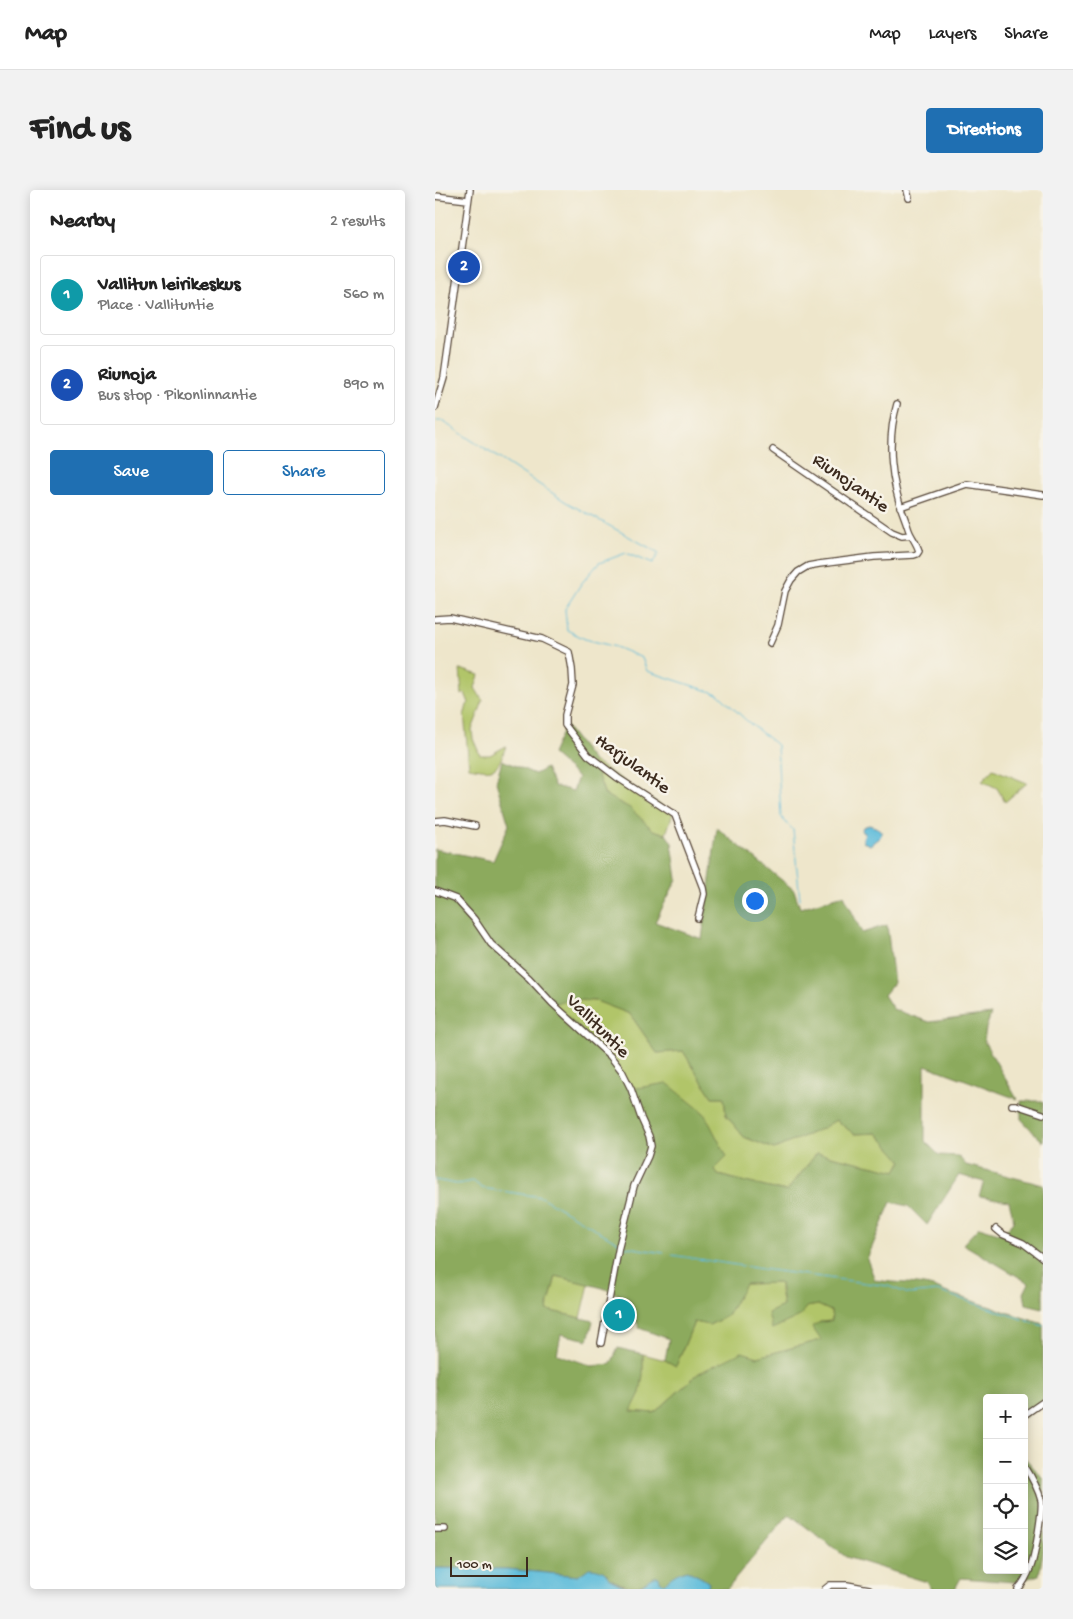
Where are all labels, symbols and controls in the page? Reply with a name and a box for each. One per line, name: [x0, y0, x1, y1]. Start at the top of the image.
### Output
text: Map: [25, 20, 67, 49]
text: Map: [869, 24, 901, 45]
text: Layers: [929, 24, 976, 45]
text: Share: [1004, 24, 1048, 45]
button: Directions: [926, 108, 1043, 153]
text: Find us: [30, 110, 130, 151]
text: Nearby: [50, 210, 115, 235]
text: 2 results: [330, 213, 385, 232]
pin: 2: [448, 248, 480, 286]
text: Vallitun leirikeskus: [98, 274, 240, 297]
text: 1: [64, 286, 70, 305]
text: 560 m: [343, 286, 384, 305]
text: Place · Vallituntie: [98, 297, 214, 316]
text: Riunoja: [98, 364, 156, 387]
text: 2: [63, 376, 71, 395]
text: 890 m: [343, 376, 384, 395]
text: Bus stop · Pikonlinnantie: [98, 387, 257, 406]
street label: Riunojantie: [807, 449, 893, 519]
button: Save: [50, 450, 213, 495]
button: Share: [223, 450, 385, 495]
street label: Harjulantie: [590, 730, 675, 800]
your location: [742, 888, 768, 914]
street label: Vallituntie: [560, 990, 634, 1064]
pin: 1: [603, 1296, 635, 1334]
map controls: [983, 1394, 1028, 1574]
button: +: [983, 1394, 1028, 1439]
button: −: [983, 1439, 1028, 1484]
button: locate: [983, 1484, 1028, 1529]
button: layers: [983, 1529, 1028, 1574]
scale bar: [450, 1554, 527, 1577]
text: 100 m: [457, 1557, 492, 1574]

